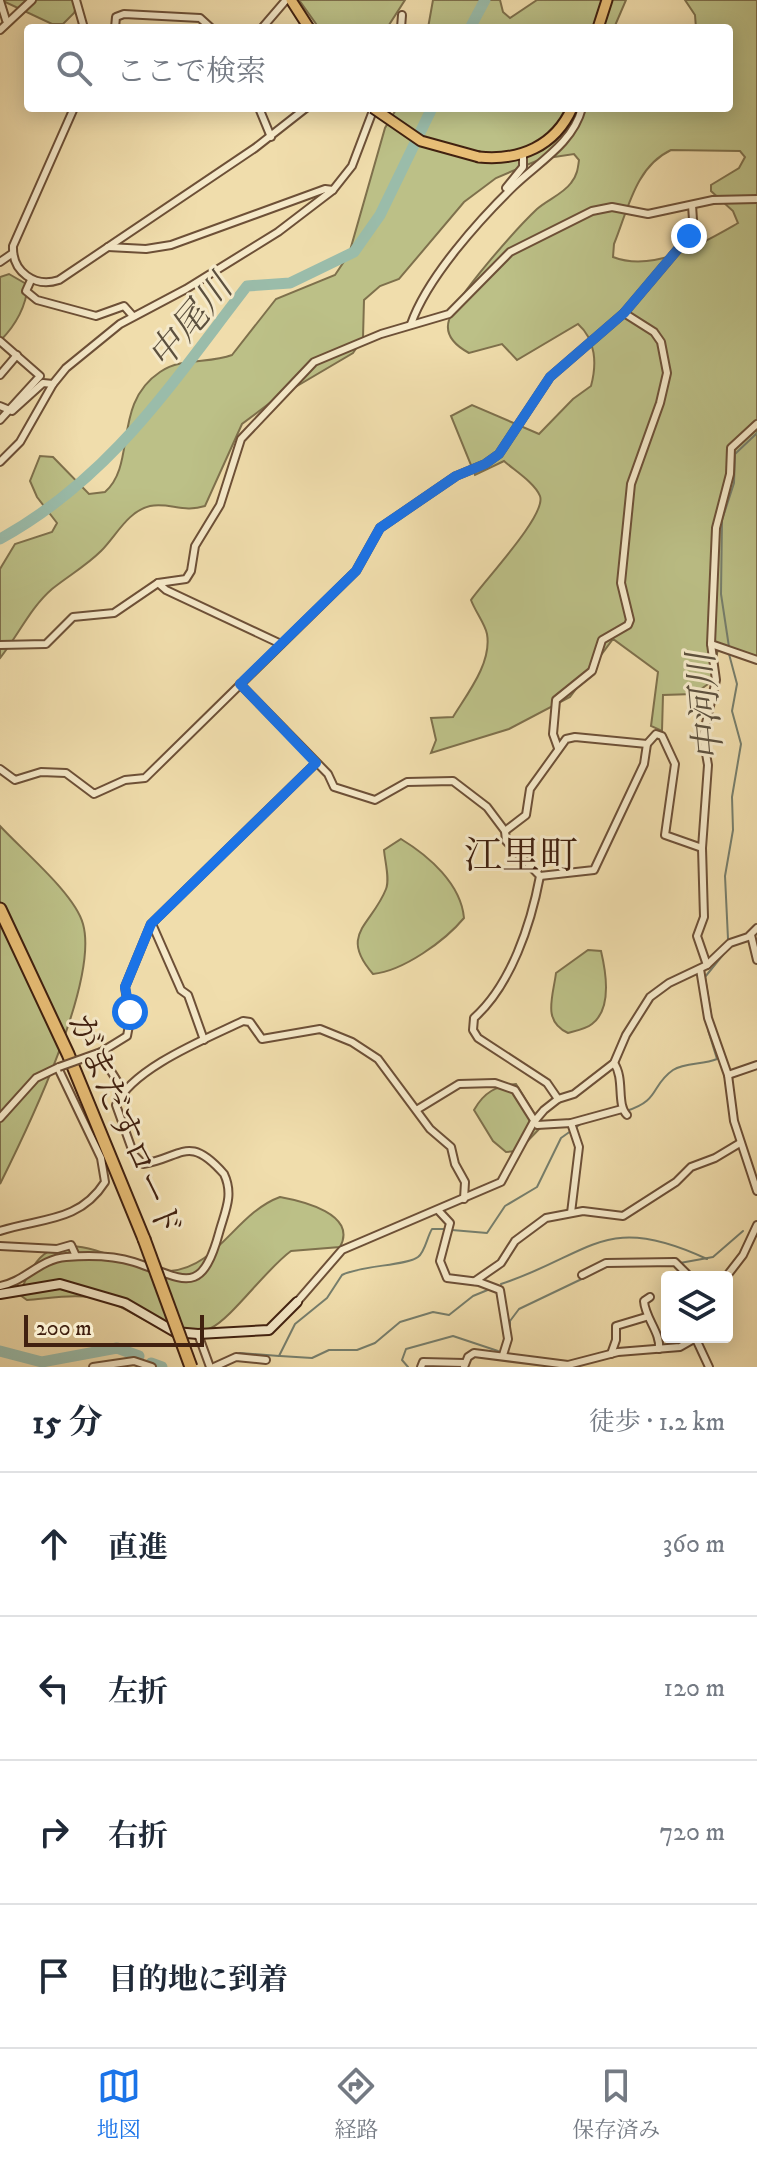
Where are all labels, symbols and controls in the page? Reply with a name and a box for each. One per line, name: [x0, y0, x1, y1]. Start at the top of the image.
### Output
search box: [24, 24, 733, 112]
icon: search: [52, 46, 96, 90]
text: ここで検索: [116, 54, 266, 91]
route end: [671, 218, 707, 254]
water label: 中尾川: [139, 264, 245, 378]
water label: 中河川: [679, 647, 734, 763]
district label: 江里町: [464, 833, 578, 881]
route start: [112, 994, 148, 1030]
street label: がまだすロード: [58, 1008, 190, 1244]
map controls: [661, 1271, 733, 1343]
button: layers: [661, 1271, 733, 1343]
scale bar: [24, 1311, 204, 1347]
text: 200 m: [36, 1315, 92, 1342]
text: 15 分: [32, 1402, 102, 1444]
text: 徒歩 · 1.2 km: [589, 1406, 725, 1439]
icon: ahead: [32, 1522, 76, 1566]
text: 360 m: [663, 1528, 725, 1561]
text: 直進: [108, 1530, 168, 1567]
icon: left: [32, 1666, 76, 1710]
text: 120 m: [664, 1672, 725, 1705]
text: 左折: [108, 1674, 168, 1711]
icon: right: [32, 1810, 76, 1854]
text: 720 m: [659, 1816, 725, 1849]
text: 右折: [108, 1818, 168, 1855]
icon: arrive: [32, 1954, 76, 1998]
text: 目的地に到着: [108, 1962, 288, 1999]
tab: 地図: [97, 2064, 141, 2144]
tab: 経路: [334, 2064, 378, 2144]
tab: 保存済み: [572, 2064, 660, 2144]

